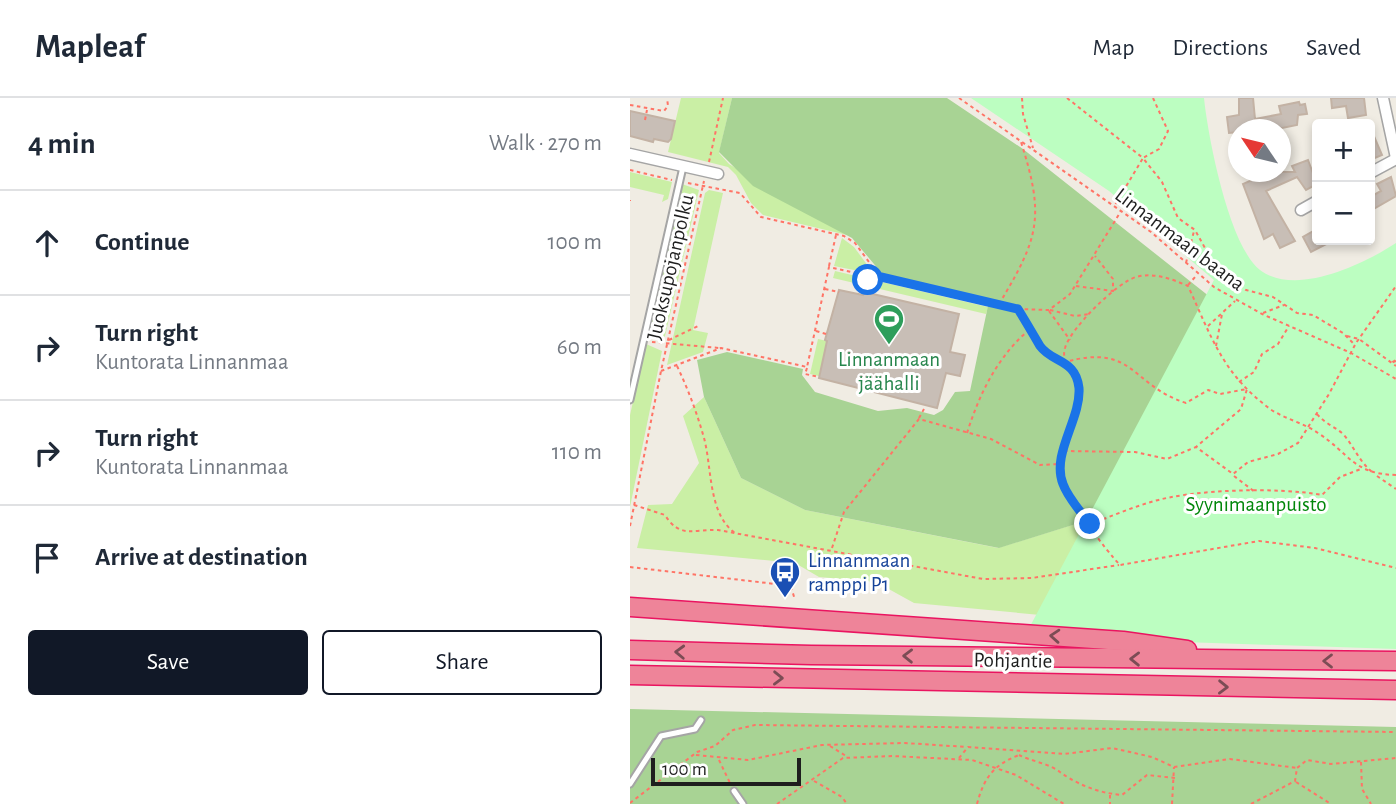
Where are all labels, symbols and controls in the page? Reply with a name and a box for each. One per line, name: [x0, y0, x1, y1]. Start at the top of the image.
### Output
text: Mapleaf: [35, 31, 145, 64]
text: Map: [1092, 36, 1134, 60]
text: Directions: [1172, 36, 1268, 60]
text: Saved: [1306, 36, 1361, 60]
north arrow: [1228, 119, 1291, 182]
map controls: [1312, 119, 1375, 245]
button: +: [1312, 119, 1375, 182]
text: 4 min: [28, 129, 96, 159]
text: Walk · 270 m: [489, 132, 602, 155]
button: −: [1312, 182, 1375, 245]
street label: Linnanmaan baana: [1111, 184, 1249, 295]
street label: Juoksupojanpolku: [644, 192, 698, 342]
icon: ahead: [28, 224, 66, 262]
text: Continue: [95, 229, 190, 255]
text: 100 m: [548, 231, 602, 254]
route start: [852, 264, 883, 295]
sports icon: Linnanmaan jäähalli: [872, 302, 906, 346]
text: Turn right: [95, 320, 198, 346]
icon: right: [28, 329, 66, 367]
text: 60 m: [557, 336, 602, 359]
place label: Linnanmaan jäähalli: [838, 349, 940, 394]
text: Kuntorata Linnanmaa: [95, 351, 289, 374]
text: Turn right: [95, 425, 198, 451]
icon: right: [28, 434, 66, 472]
text: 110 m: [552, 441, 602, 464]
text: Kuntorata Linnanmaa: [95, 456, 289, 479]
park label: Syynimaanpuisto: [1185, 494, 1327, 515]
route end: [1074, 508, 1105, 539]
icon: arrive: [28, 539, 66, 577]
text: Arrive at destination: [95, 544, 308, 570]
place label: Linnanmaan ramppi P1: [808, 550, 910, 595]
bus stop icon: Linnanmaan ramppi P1: [768, 555, 802, 599]
one-way arrow: [1049, 629, 1060, 644]
button: Save: [28, 630, 308, 695]
button: Share: [322, 630, 602, 695]
one-way arrow: [675, 644, 686, 659]
one-way arrow: [902, 648, 913, 664]
street label: Pohjantie: [974, 649, 1052, 672]
one-way arrow: [1130, 651, 1140, 667]
one-way arrow: [1322, 653, 1333, 669]
one-way arrow: [773, 671, 784, 686]
one-way arrow: [1218, 679, 1229, 694]
scale bar: [651, 755, 802, 787]
text: 100 m: [662, 760, 707, 779]

